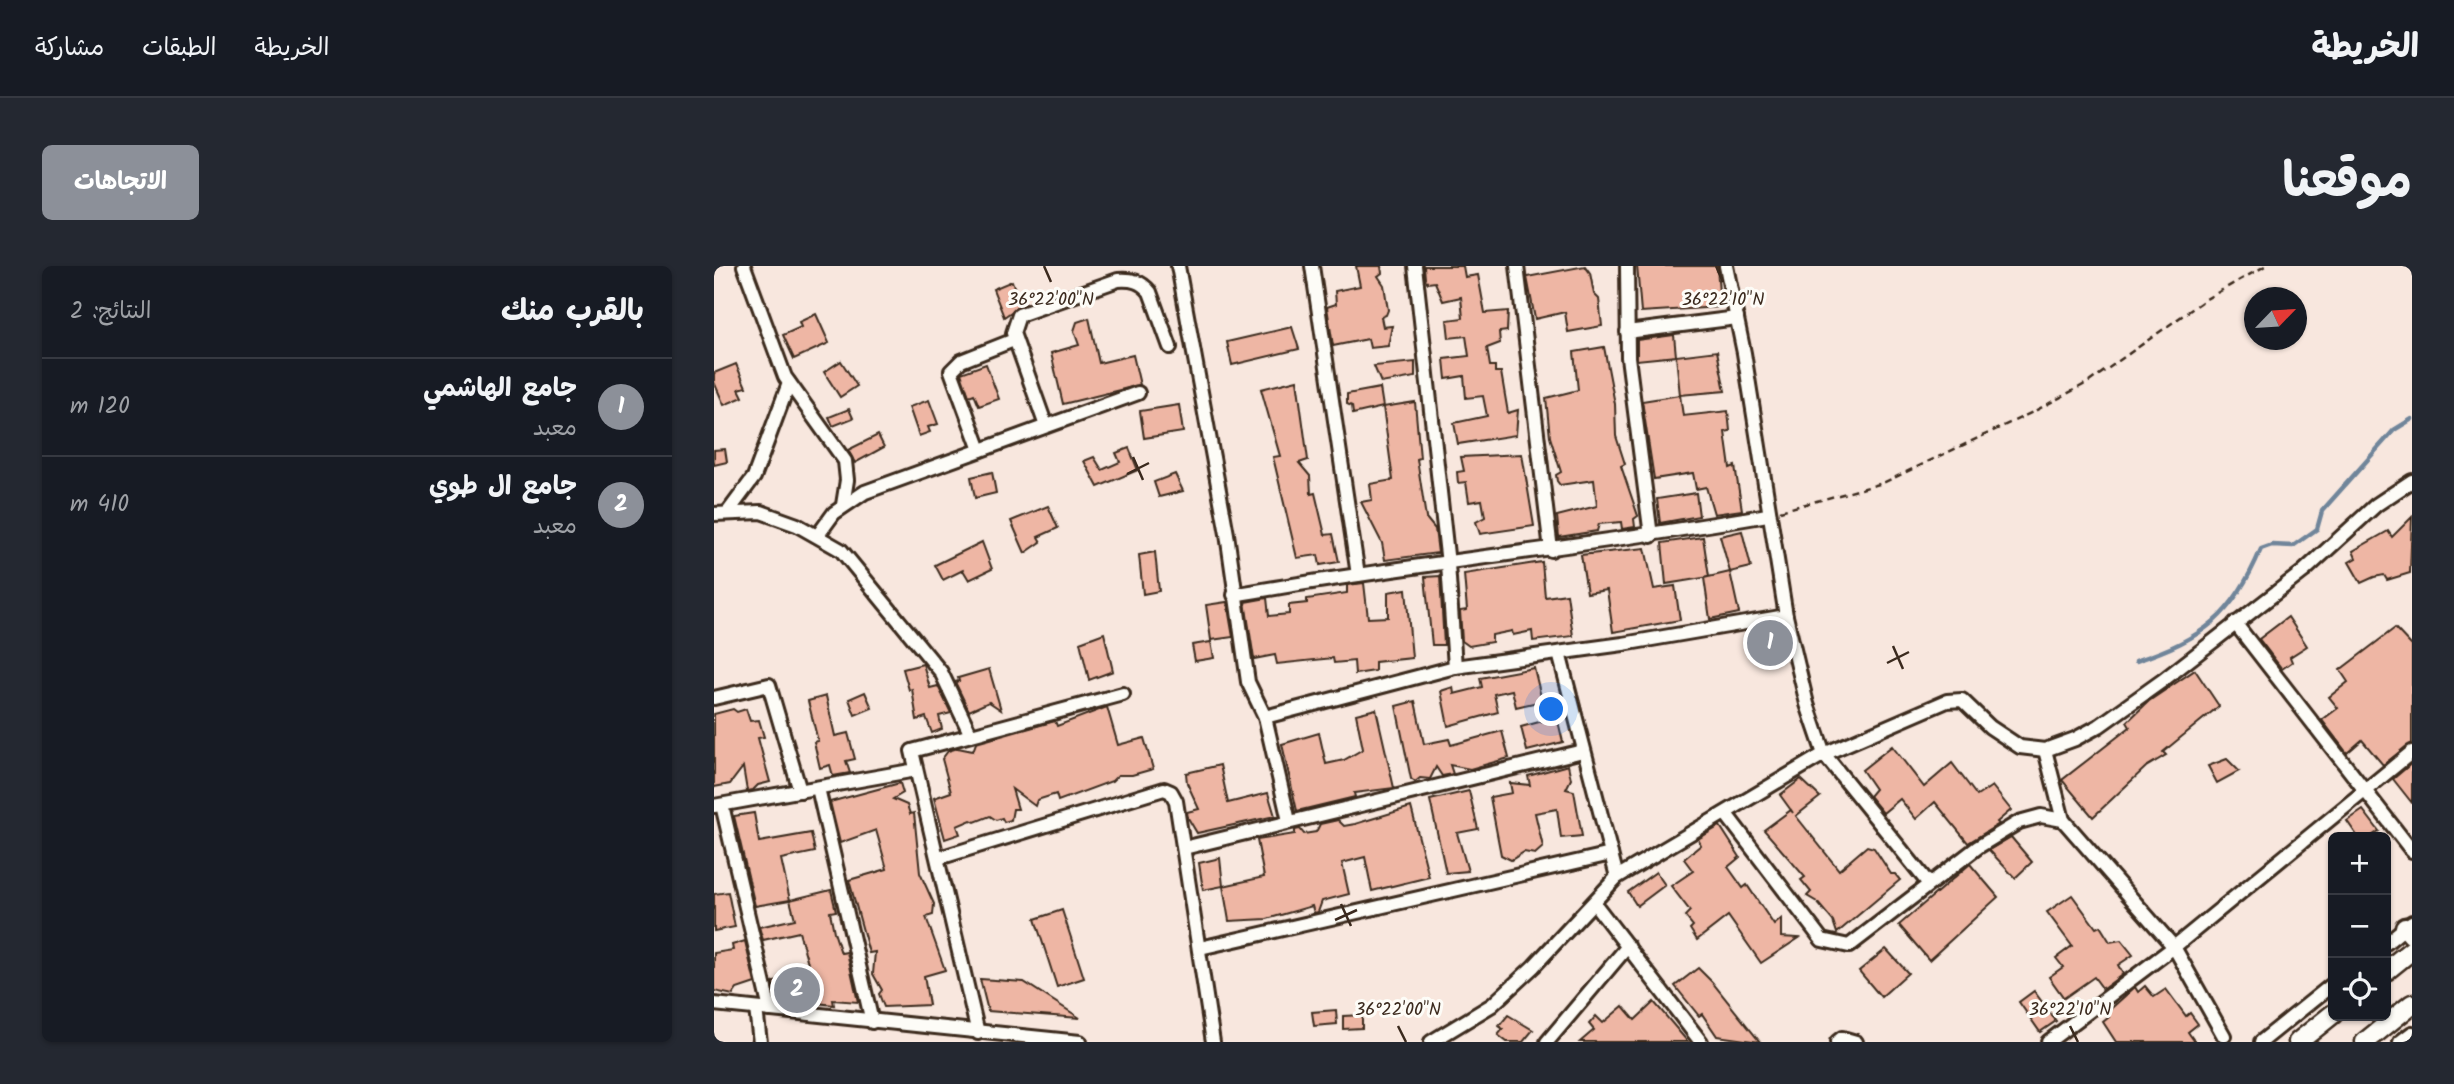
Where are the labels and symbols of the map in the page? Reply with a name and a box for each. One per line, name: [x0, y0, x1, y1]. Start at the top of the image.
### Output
text: 36°22'00"N: [1008, 286, 1094, 315]
text: 36°22'10"N: [1682, 286, 1764, 315]
north arrow: [2244, 287, 2307, 350]
pin: 1: [1747, 617, 1793, 669]
your location: [1534, 692, 1568, 726]
pin: 2: [774, 964, 820, 1016]
text: 36°22'00"N: [1355, 996, 1441, 1025]
text: 36°22'10"N: [2029, 996, 2111, 1025]

